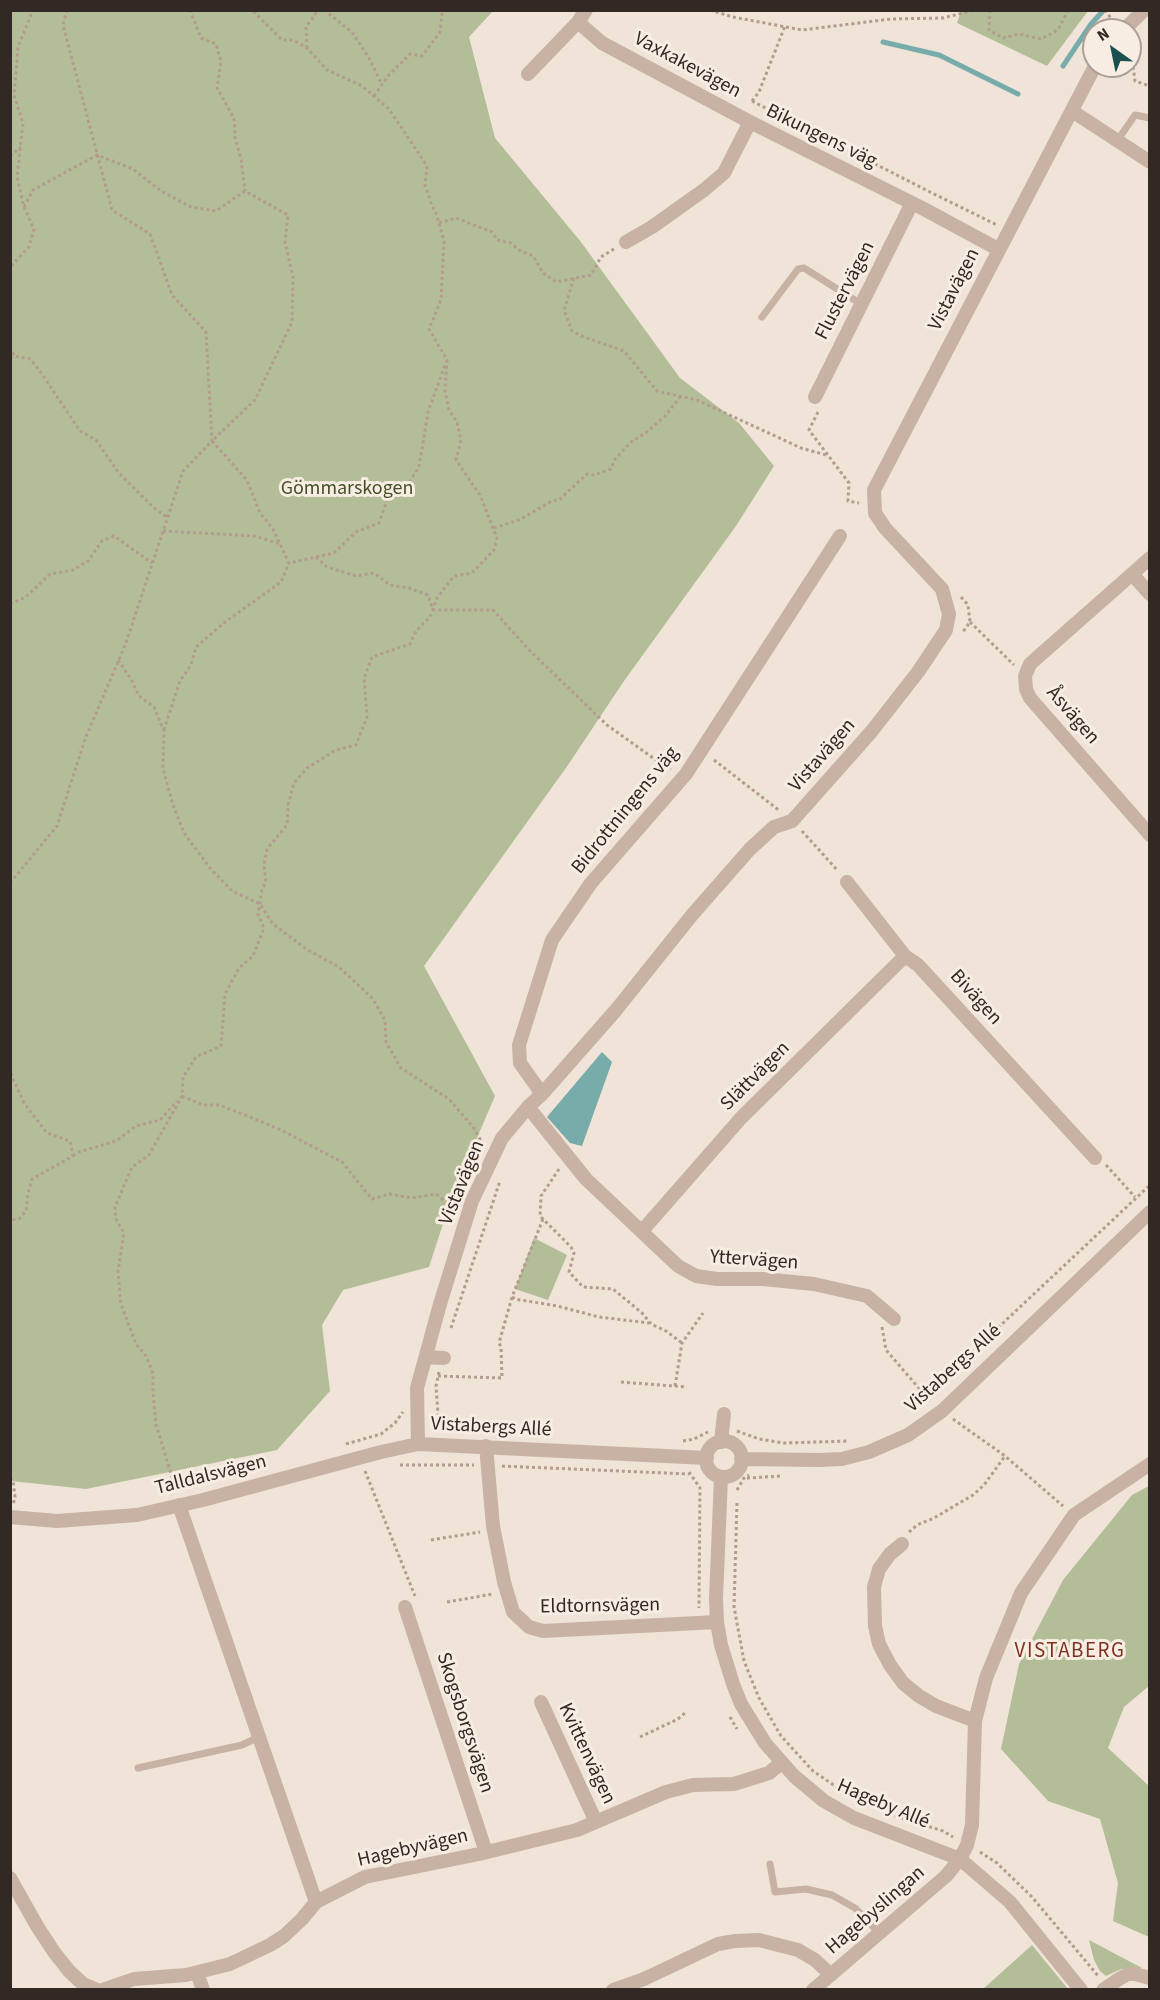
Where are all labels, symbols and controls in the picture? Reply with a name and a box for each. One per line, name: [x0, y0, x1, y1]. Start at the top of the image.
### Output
north arrow: [1082, 18, 1142, 78]
text: N: [1093, 22, 1114, 47]
street label: Vaxkakevägen: [629, 28, 745, 104]
street label: Bikungens väg: [762, 100, 880, 174]
street label: Flustervägen: [811, 238, 881, 344]
street label: Vistavägen: [924, 245, 986, 335]
park label: Gömmarskogen: [281, 478, 413, 502]
street label: Åsvägen: [1040, 682, 1104, 750]
street label: Vistavägen: [785, 714, 861, 798]
street label: Bidrottningens väg: [567, 742, 685, 880]
street label: Bivägen: [944, 965, 1006, 1031]
street label: Slättvägen: [716, 1037, 796, 1117]
street label: Vistavägen: [435, 1137, 491, 1229]
street label: Yttervägen: [709, 1246, 799, 1276]
street label: Vistabergs Allé: [901, 1320, 1007, 1418]
street label: Vistabergs Allé: [430, 1413, 552, 1443]
street label: Talldalsvägen: [153, 1451, 269, 1501]
street label: Eldtornsvägen: [540, 1594, 660, 1620]
district label: VISTABERG: [1015, 1639, 1125, 1665]
street label: Skogsborgsvägen: [430, 1650, 498, 1796]
street label: Kvittenvägen: [552, 1700, 620, 1808]
street label: Hageby Allé: [833, 1775, 933, 1835]
street label: Hagebyvägen: [355, 1825, 471, 1873]
street label: Hagebyslingan: [822, 1862, 930, 1960]

